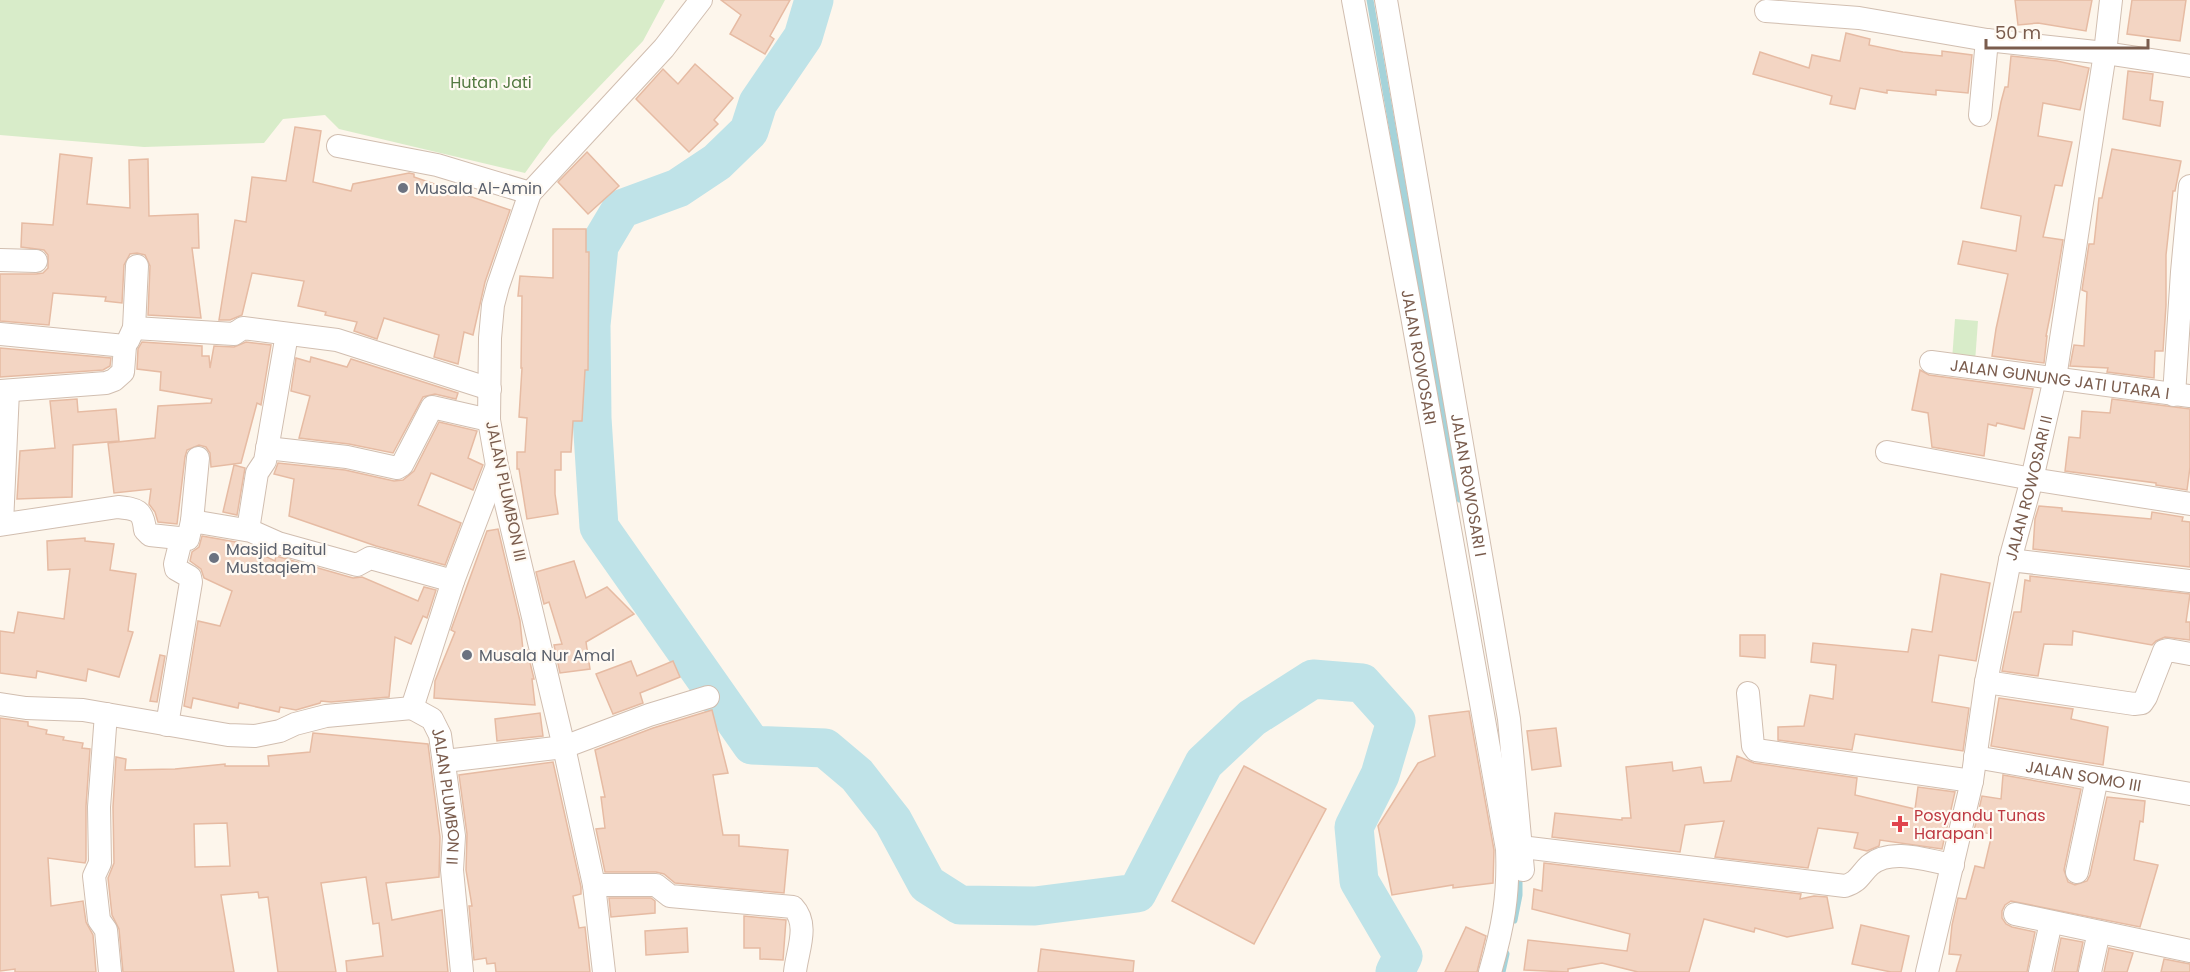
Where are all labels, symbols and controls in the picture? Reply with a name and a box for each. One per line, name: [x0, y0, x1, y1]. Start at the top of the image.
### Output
scale bar: [1986, 12, 2148, 50]
text: 50 m: [1995, 20, 2041, 45]
park label: Hutan Jati: [450, 71, 532, 94]
place label: Musala Al-Amin: [415, 177, 542, 200]
marker: Musala Al-Amin: [396, 181, 410, 195]
street label: JALAN ROWOSARI: [1396, 287, 1443, 426]
street label: JALAN GUNUNG JATI UTARA I: [1949, 353, 2171, 405]
street label: JALAN ROWOSARI I: [1445, 411, 1493, 558]
street label: JALAN ROWOSARI II: [1999, 413, 2058, 563]
street label: JALAN PLUMBON III: [480, 419, 532, 563]
place label: Masjid Baitul Mustaqiem: [226, 538, 327, 579]
marker: Masjid Baitul Mustaqiem: [207, 551, 221, 565]
place label: Musala Nur Amal: [479, 644, 615, 667]
marker: Musala Nur Amal: [460, 648, 474, 662]
street label: JALAN PLUMBON II: [426, 722, 466, 866]
street label: JALAN SOMO III: [2024, 754, 2143, 797]
place label: Posyandu Tunas Harapan I: [1914, 804, 2046, 845]
marker: Posyandu Tunas Harapan I: [1891, 815, 1909, 833]

